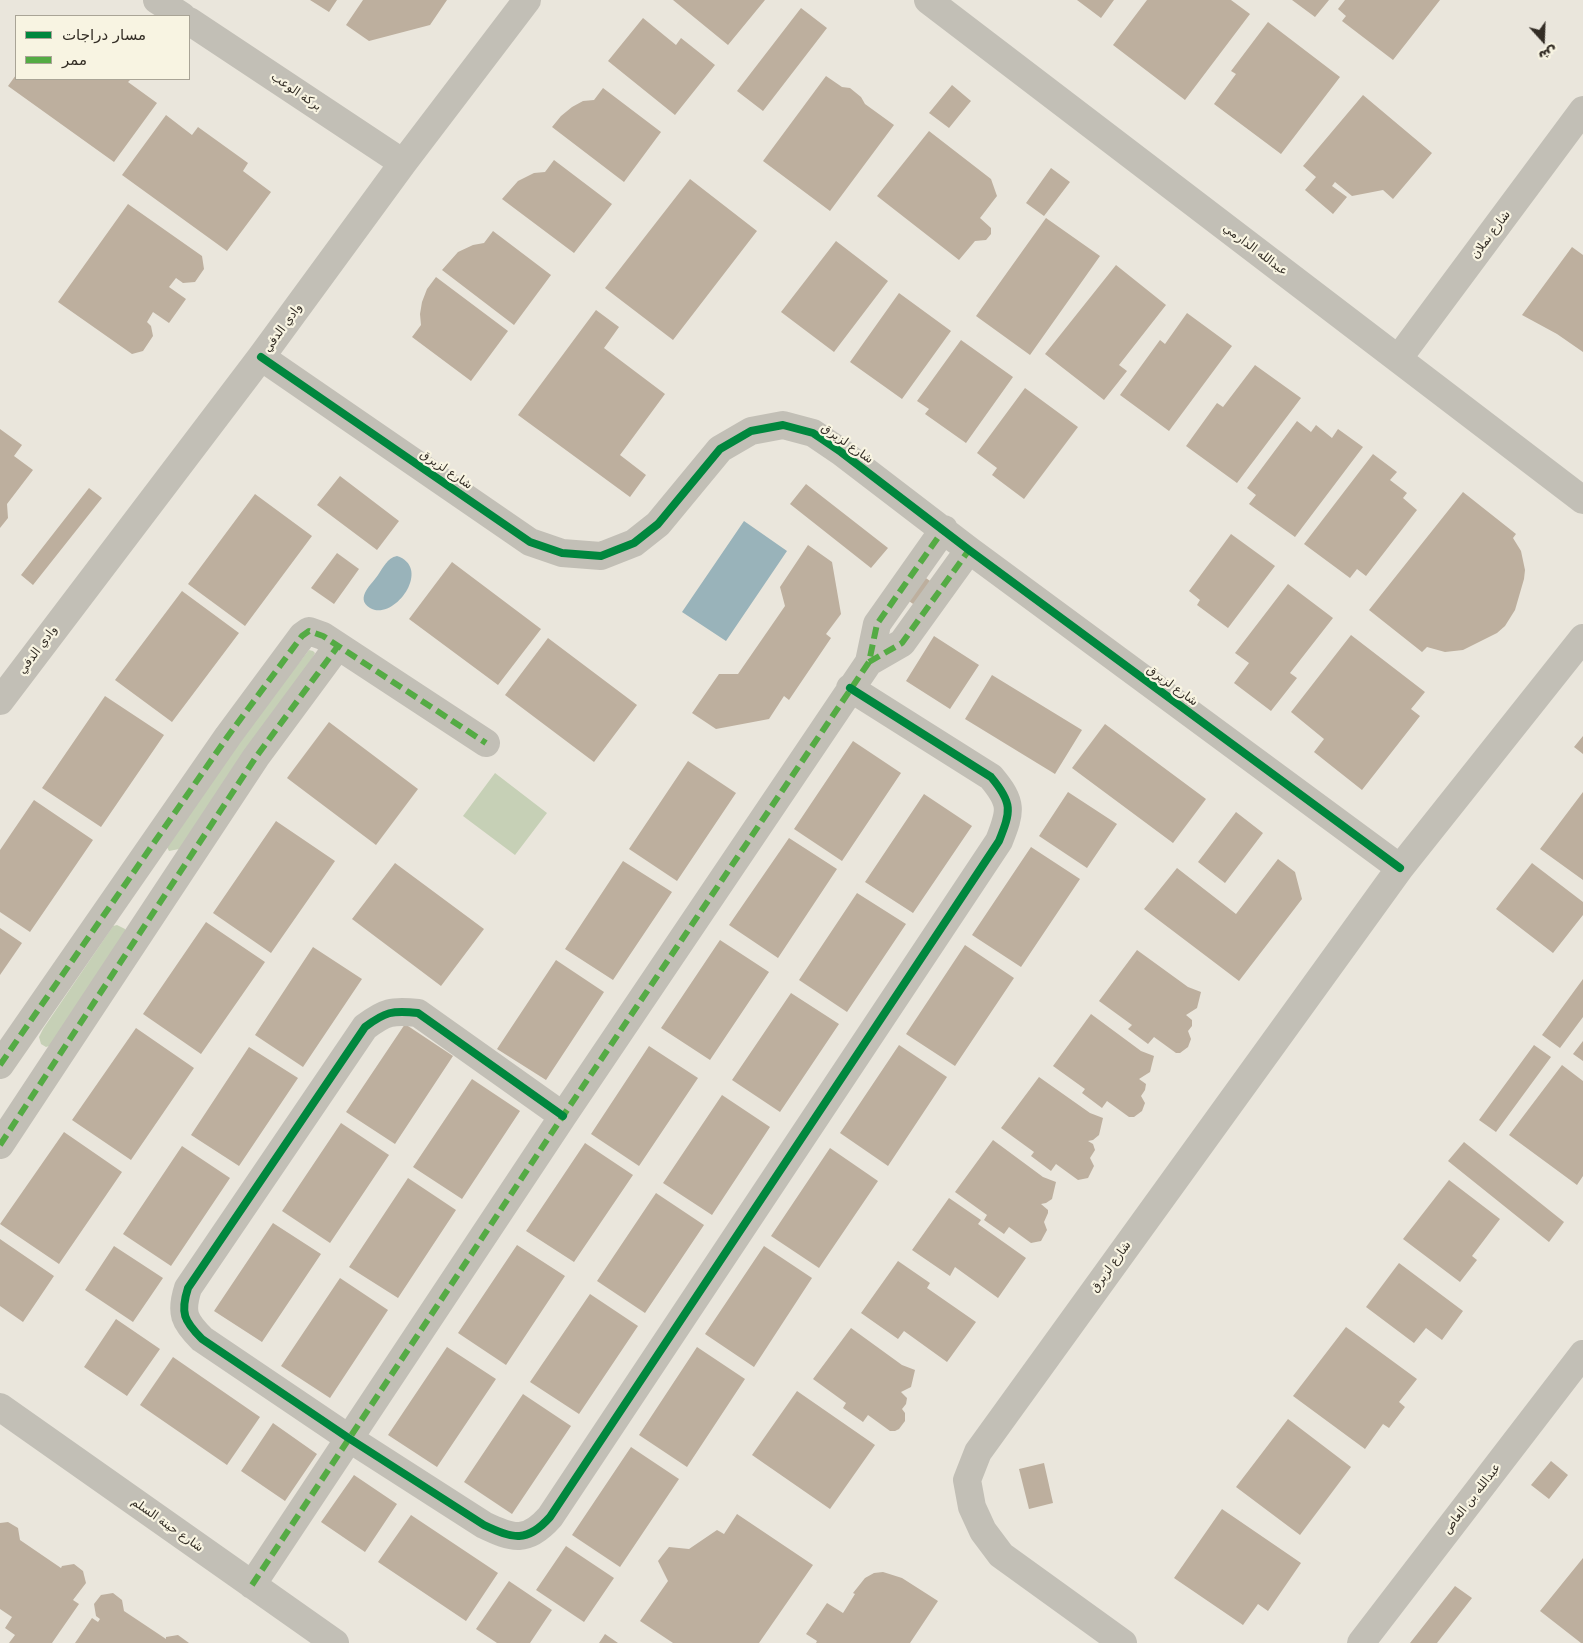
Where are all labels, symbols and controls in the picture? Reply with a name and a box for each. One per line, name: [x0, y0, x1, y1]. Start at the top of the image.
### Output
legend: [15, 15, 190, 80]
north arrow: [1518, 15, 1568, 65]
text: مسار دراجات: [62, 26, 146, 44]
text: ش: [1536, 43, 1560, 65]
text: ممر: [62, 51, 87, 69]
street label: بركة الوعب: [268, 70, 324, 114]
street label: شارع نملان: [1468, 208, 1514, 262]
street label: عبدالله الدارمي: [1220, 221, 1290, 279]
street label: وادي الدفي: [261, 301, 305, 355]
street label: شارع لزيرق: [818, 421, 876, 467]
street label: شارع لزيرق: [417, 447, 475, 493]
street label: وادي الدفي: [15, 623, 61, 677]
street label: شارع لزيرق: [1143, 663, 1201, 709]
street label: شارع لزيرق: [1088, 1238, 1134, 1296]
street label: عبدالله بن العاص: [1440, 1461, 1504, 1537]
street label: شارع حينة السلم: [128, 1495, 206, 1555]

